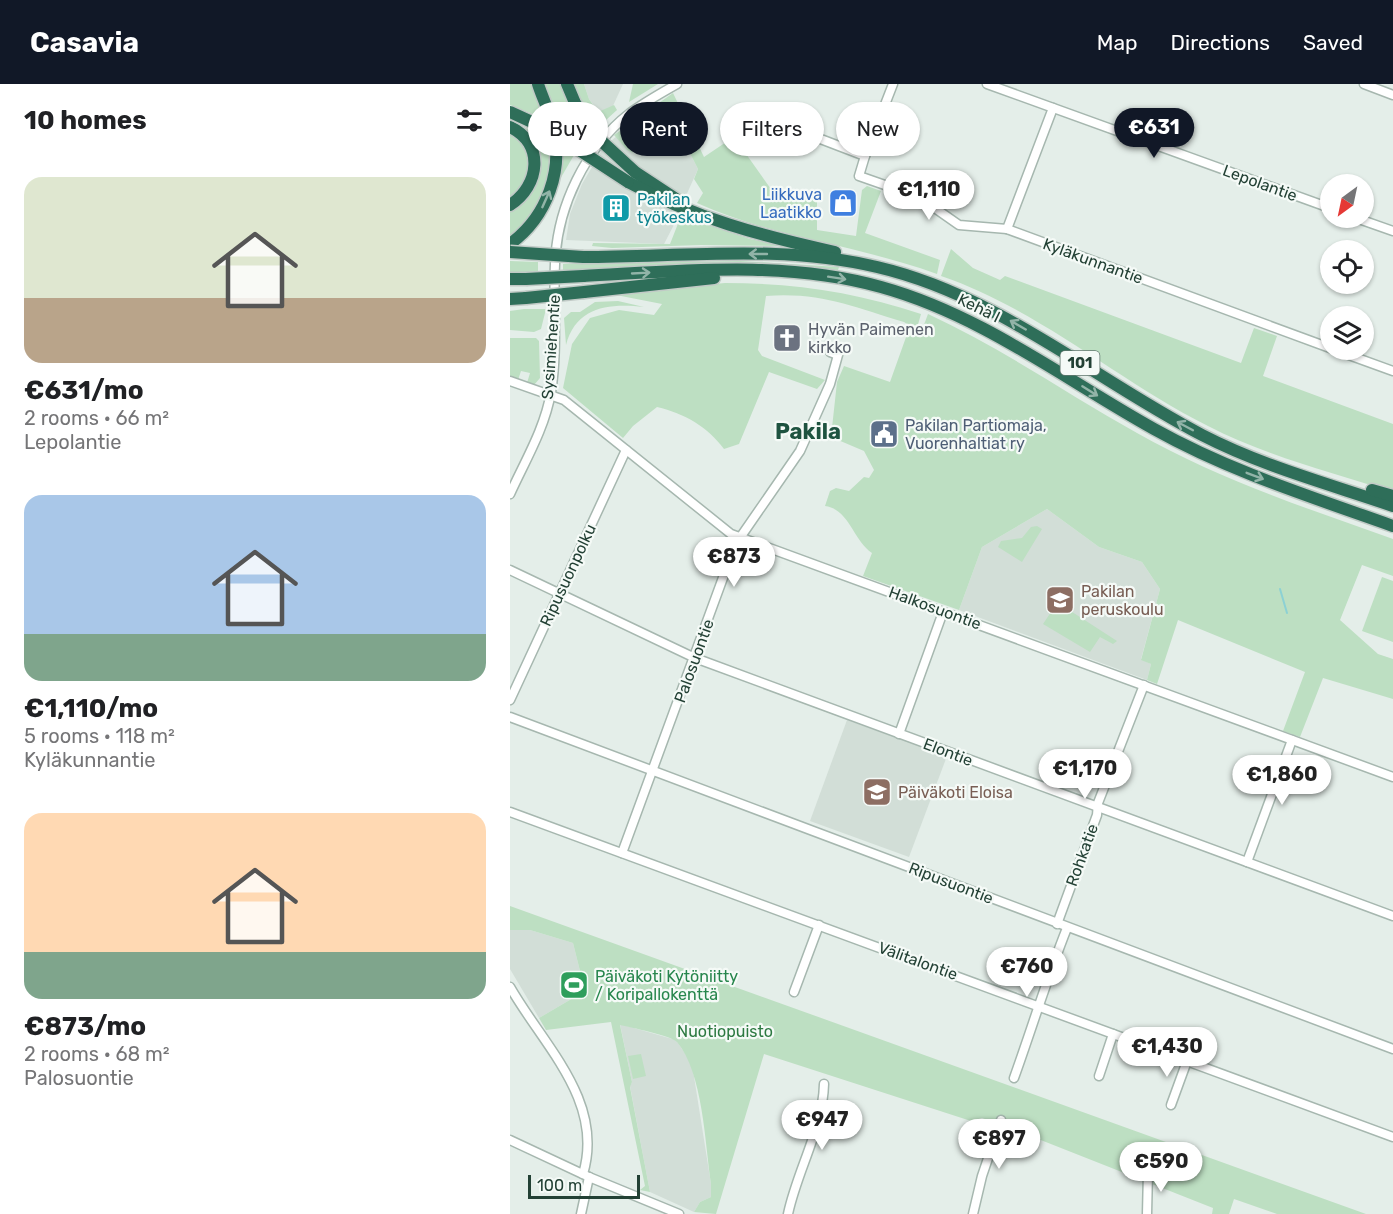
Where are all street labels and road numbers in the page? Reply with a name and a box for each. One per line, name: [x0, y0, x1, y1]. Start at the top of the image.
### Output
street label: Lepolantie: [1220, 161, 1300, 205]
street label: Kyläkunnantie: [1040, 234, 1146, 288]
street label: Kehä I: [955, 290, 1003, 326]
street label: Sysimiehentie: [538, 294, 564, 400]
road number: 101: [1060, 351, 1100, 375]
street label: Ripusuonpolku: [536, 521, 600, 629]
street label: Halkosuontie: [886, 583, 984, 633]
street label: Palosuontie: [670, 617, 718, 705]
street label: Elontie: [921, 734, 975, 770]
street label: Rohkatie: [1062, 821, 1102, 889]
street label: Ripusuontie: [906, 858, 996, 908]
street label: Välitalontie: [876, 938, 960, 984]

